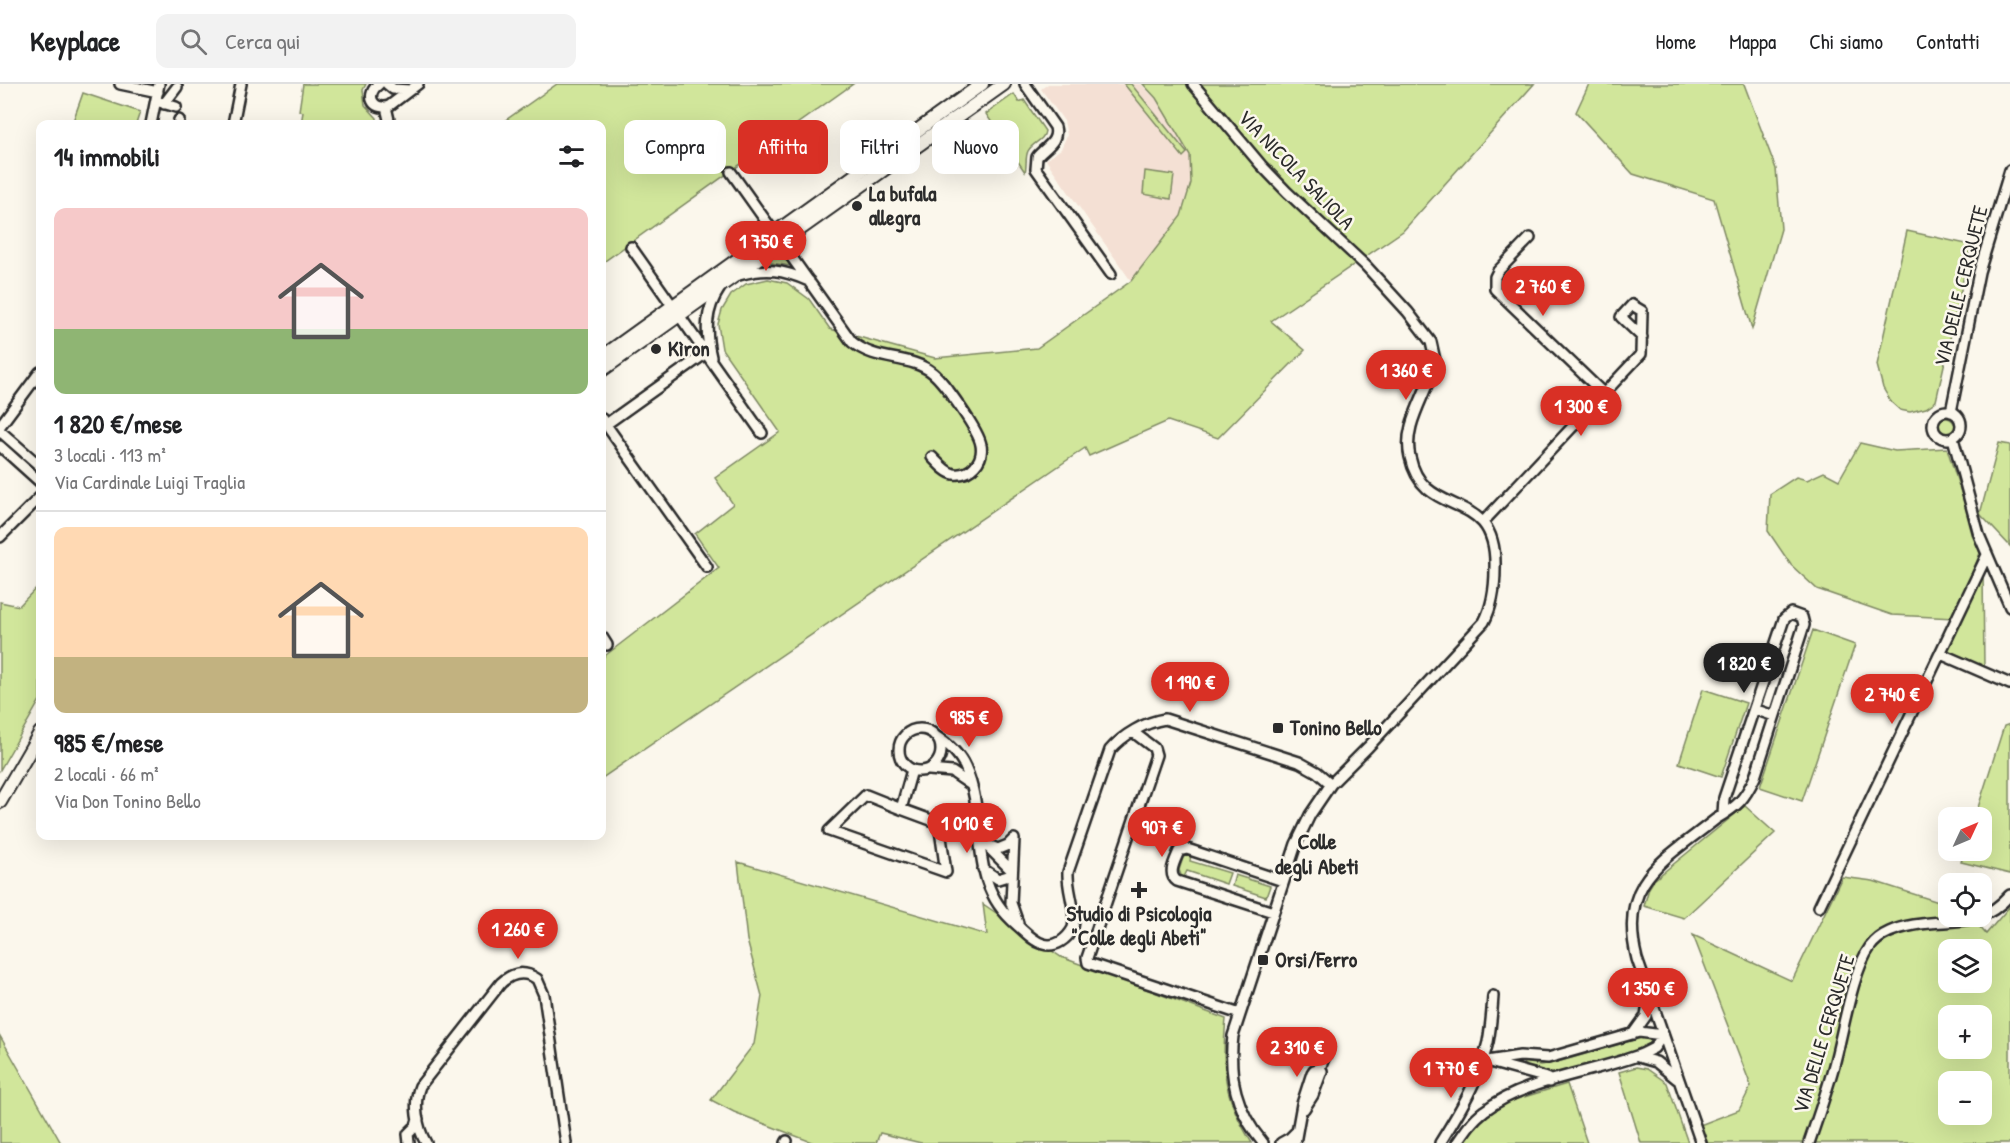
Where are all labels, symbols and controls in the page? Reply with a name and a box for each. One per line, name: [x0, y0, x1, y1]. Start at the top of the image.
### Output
search box: [156, 14, 576, 68]
text: Keyplace: [30, 22, 120, 60]
icon: search: [177, 25, 210, 58]
text: Cerca qui: [225, 26, 300, 56]
text: Home: [1655, 27, 1696, 56]
text: Mappa: [1729, 27, 1776, 56]
text: Chi siamo: [1809, 27, 1883, 56]
text: Contatti: [1916, 27, 1980, 56]
street label: VIA NICOLA SALIOLA: [1232, 103, 1361, 236]
chip: Compra: [624, 120, 726, 174]
chip: Affitta: [738, 120, 828, 174]
chip: Filtri: [840, 120, 920, 174]
chip: Nuovo: [932, 120, 1019, 174]
text: 14 immobili: [54, 139, 160, 174]
icon: filters: [555, 140, 588, 173]
place label: La bufala allegra: [869, 179, 937, 233]
marker: La bufala allegra: [850, 199, 864, 213]
street label: VIA DELLE CERQUETE: [1927, 202, 1995, 369]
pin: 1 750 €: [711, 221, 821, 272]
text: 1 750 €: [739, 227, 793, 254]
icon: home: [267, 247, 375, 355]
pin: 2 760 €: [1488, 266, 1598, 317]
text: 2 760 €: [1515, 272, 1571, 299]
place label: Kìron: [668, 334, 710, 363]
marker: Kìron: [649, 342, 663, 356]
pin: 1 360 €: [1351, 350, 1461, 401]
text: 1 360 €: [1380, 356, 1432, 383]
pin: 1 300 €: [1526, 386, 1636, 437]
text: 1 300 €: [1555, 392, 1607, 419]
text: 1 820 €/mese: [54, 406, 182, 441]
text: 3 locali · 113 m²: [54, 441, 166, 468]
text: Via Cardinale Luigi Traglia: [54, 468, 245, 495]
icon: home: [267, 566, 375, 674]
pin: 1 820 €: [1689, 643, 1799, 694]
text: 1 820 €: [1717, 649, 1771, 676]
pin: 1 190 €: [1135, 662, 1245, 713]
text: 1 190 €: [1165, 668, 1215, 695]
pin: 2 740 €: [1837, 674, 1947, 725]
text: 2 740 €: [1865, 680, 1919, 707]
pin: 985 €: [927, 697, 1011, 748]
text: 985 €: [950, 703, 988, 730]
place label: Tonino Bello: [1289, 713, 1382, 742]
marker: Tonino Bello: [1271, 721, 1285, 735]
text: 985 €/mese: [54, 725, 164, 760]
text: 2 locali · 66 m²: [54, 760, 159, 787]
text: Via Don Tonino Bello: [54, 787, 201, 814]
pin: 1 010 €: [912, 803, 1022, 854]
pin: 907 €: [1120, 807, 1204, 858]
north arrow: [1938, 807, 1992, 861]
map controls: [1938, 807, 1992, 1125]
text: 1 010 €: [941, 809, 993, 836]
text: 907 €: [1142, 813, 1182, 840]
district label: Colle degli Abeti: [1275, 826, 1359, 882]
button: locate: [1938, 873, 1992, 927]
marker: Studio di Psicologia "Colle degli Abeti": [1130, 881, 1148, 899]
place label: Studio di Psicologia "Colle degli Abeti": [1066, 899, 1212, 953]
pin: 1 260 €: [463, 909, 573, 960]
text: 1 260 €: [492, 915, 544, 942]
button: layers: [1938, 939, 1992, 993]
place label: Orsi/Ferro: [1275, 945, 1358, 974]
street label: VIA DELLE CERQUETE: [1786, 951, 1861, 1117]
marker: Orsi/Ferro: [1256, 953, 1270, 967]
pin: 1 350 €: [1593, 968, 1703, 1019]
text: 1 350 €: [1622, 974, 1674, 1001]
button: +: [1938, 1005, 1992, 1059]
pin: 2 310 €: [1242, 1027, 1352, 1078]
text: 2 310 €: [1270, 1033, 1324, 1060]
pin: 1 770 €: [1396, 1048, 1506, 1099]
text: 1 770 €: [1424, 1054, 1478, 1081]
button: −: [1938, 1071, 1992, 1125]

